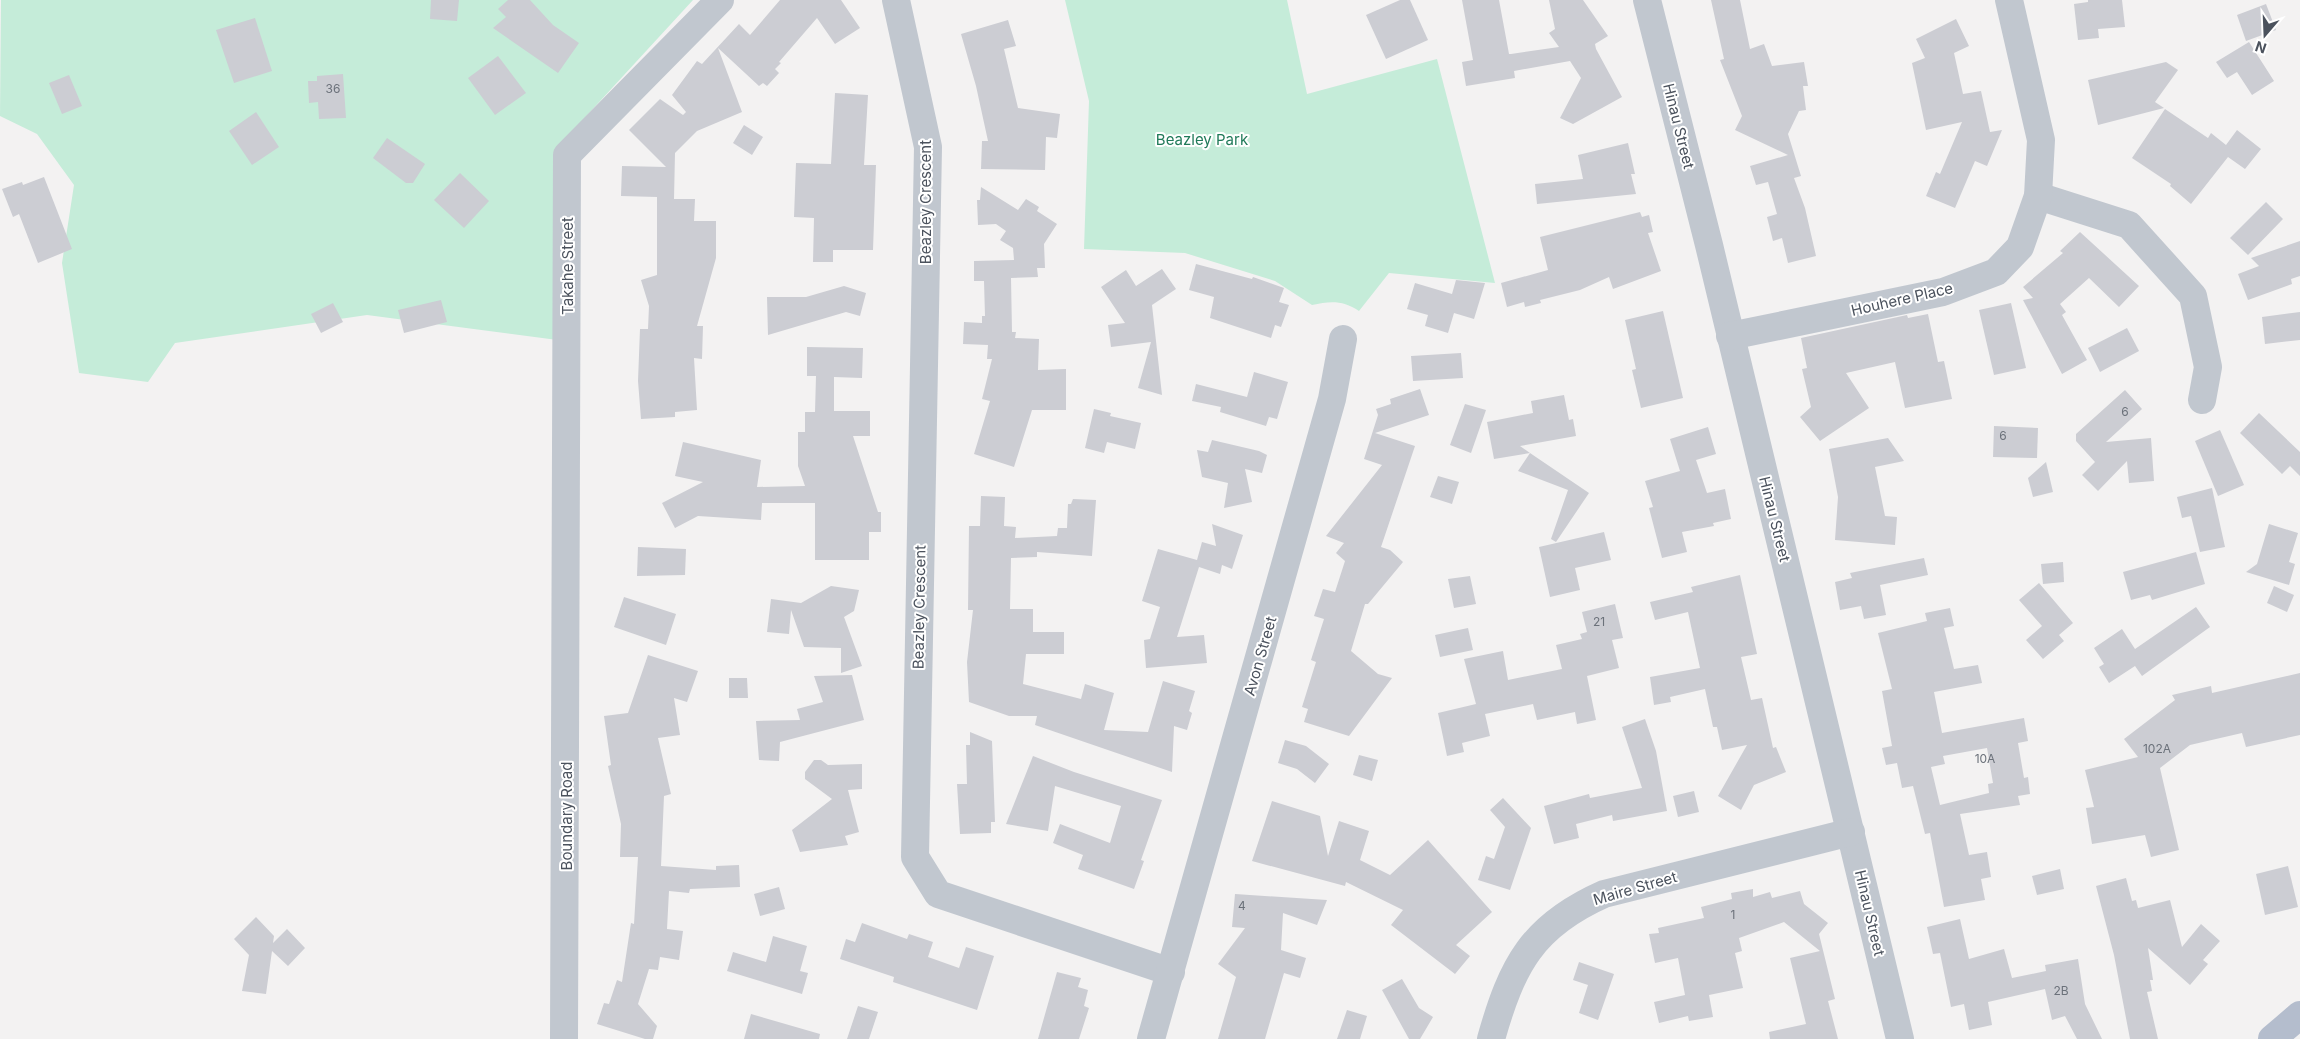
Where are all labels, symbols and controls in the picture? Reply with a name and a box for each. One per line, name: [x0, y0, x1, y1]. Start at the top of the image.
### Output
north arrow: [2240, 10, 2290, 60]
text: N: [2253, 38, 2268, 58]
house number: 36: [326, 81, 340, 96]
street label: Hinau Street: [1659, 81, 1699, 171]
park label: Beazley Park: [1156, 130, 1249, 149]
street label: Beazley Crescent: [916, 140, 935, 264]
street label: Takahe Street: [558, 217, 577, 315]
street label: Houhere Place: [1849, 278, 1955, 320]
house number: 6: [2121, 404, 2129, 419]
house number: 6: [1999, 428, 2007, 443]
street label: Hinau Street: [1755, 474, 1795, 564]
street label: Beazley Crescent: [908, 545, 930, 669]
street label: Avon Street: [1240, 614, 1280, 698]
house number: 21: [1593, 614, 1605, 629]
house number: 102A: [2143, 741, 2171, 756]
house number: 10A: [1975, 751, 1995, 766]
street label: Boundary Road: [557, 762, 576, 870]
street label: Maire Street: [1591, 867, 1679, 909]
street label: Hinau Street: [1851, 868, 1889, 958]
house number: 4: [1238, 898, 1246, 913]
house number: 1: [1731, 907, 1735, 922]
house number: 2B: [2053, 983, 2069, 998]

